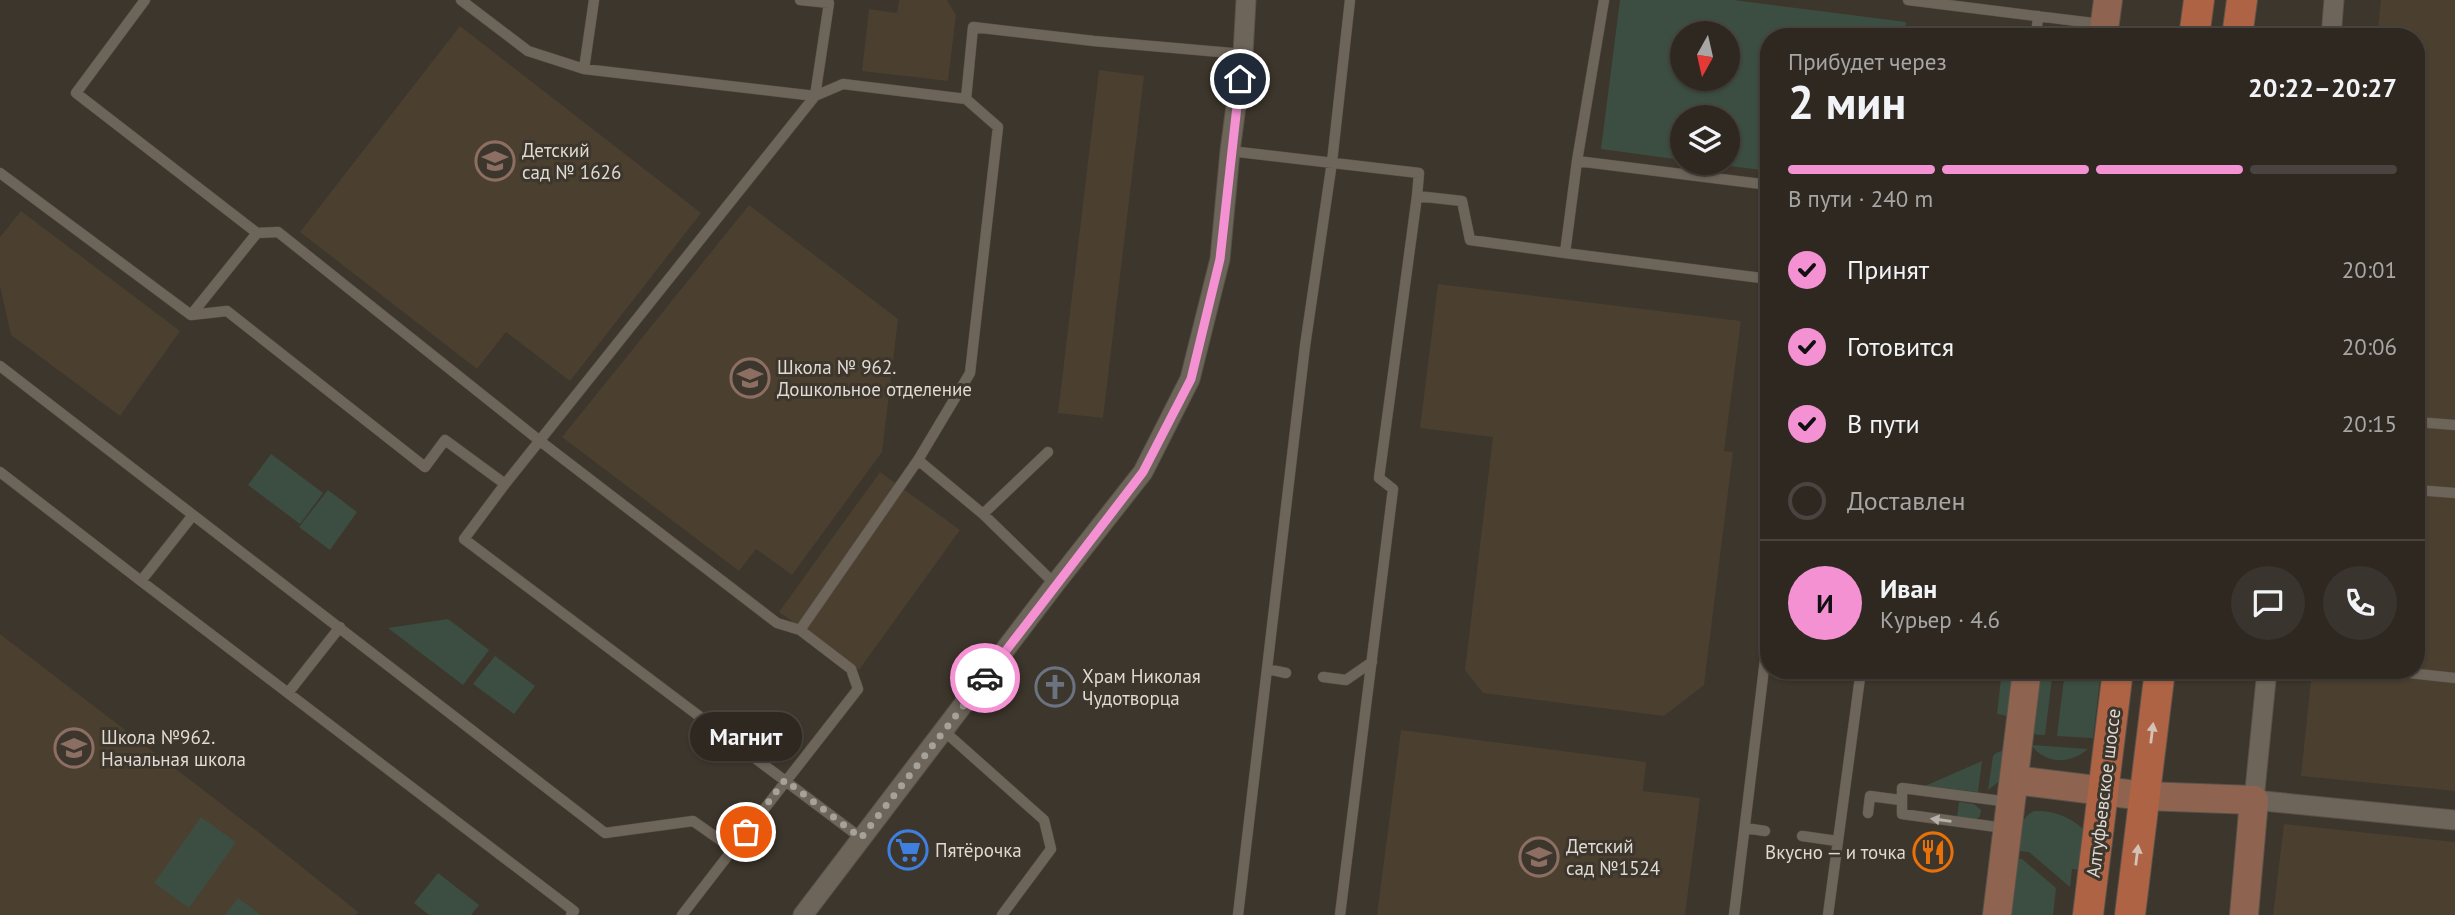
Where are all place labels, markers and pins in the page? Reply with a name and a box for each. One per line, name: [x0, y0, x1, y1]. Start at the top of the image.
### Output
pin: [1210, 49, 1270, 109]
place label: Детский сад № 1626: [522, 138, 621, 184]
school or university icon: Детский сад № 1626: [474, 140, 516, 182]
place label: Школа № 962. Дошкольное отделение: [777, 355, 972, 401]
school or university icon: Школа № 962. Дошкольное отделение: [729, 357, 771, 399]
place label: Храм Николая Чудотворца: [1082, 664, 1201, 710]
church icon: Храм Николая Чудотворца: [1034, 666, 1076, 708]
callout: Магнит: [690, 713, 802, 762]
place label: Школа №962. Начальная школа: [101, 725, 246, 771]
school or university icon: Школа №962. Начальная школа: [53, 727, 95, 769]
pin: [716, 802, 776, 862]
supermarket icon: Пятёрочка: [887, 829, 929, 871]
restaurant icon: Вкусно — и точка: [1912, 831, 1954, 873]
place label: Детский сад №1524: [1566, 834, 1660, 880]
school or university icon: Детский сад №1524: [1518, 836, 1560, 878]
place label: Пятёрочка: [935, 838, 1022, 862]
place label: Вкусно — и точка: [1765, 840, 1906, 864]

